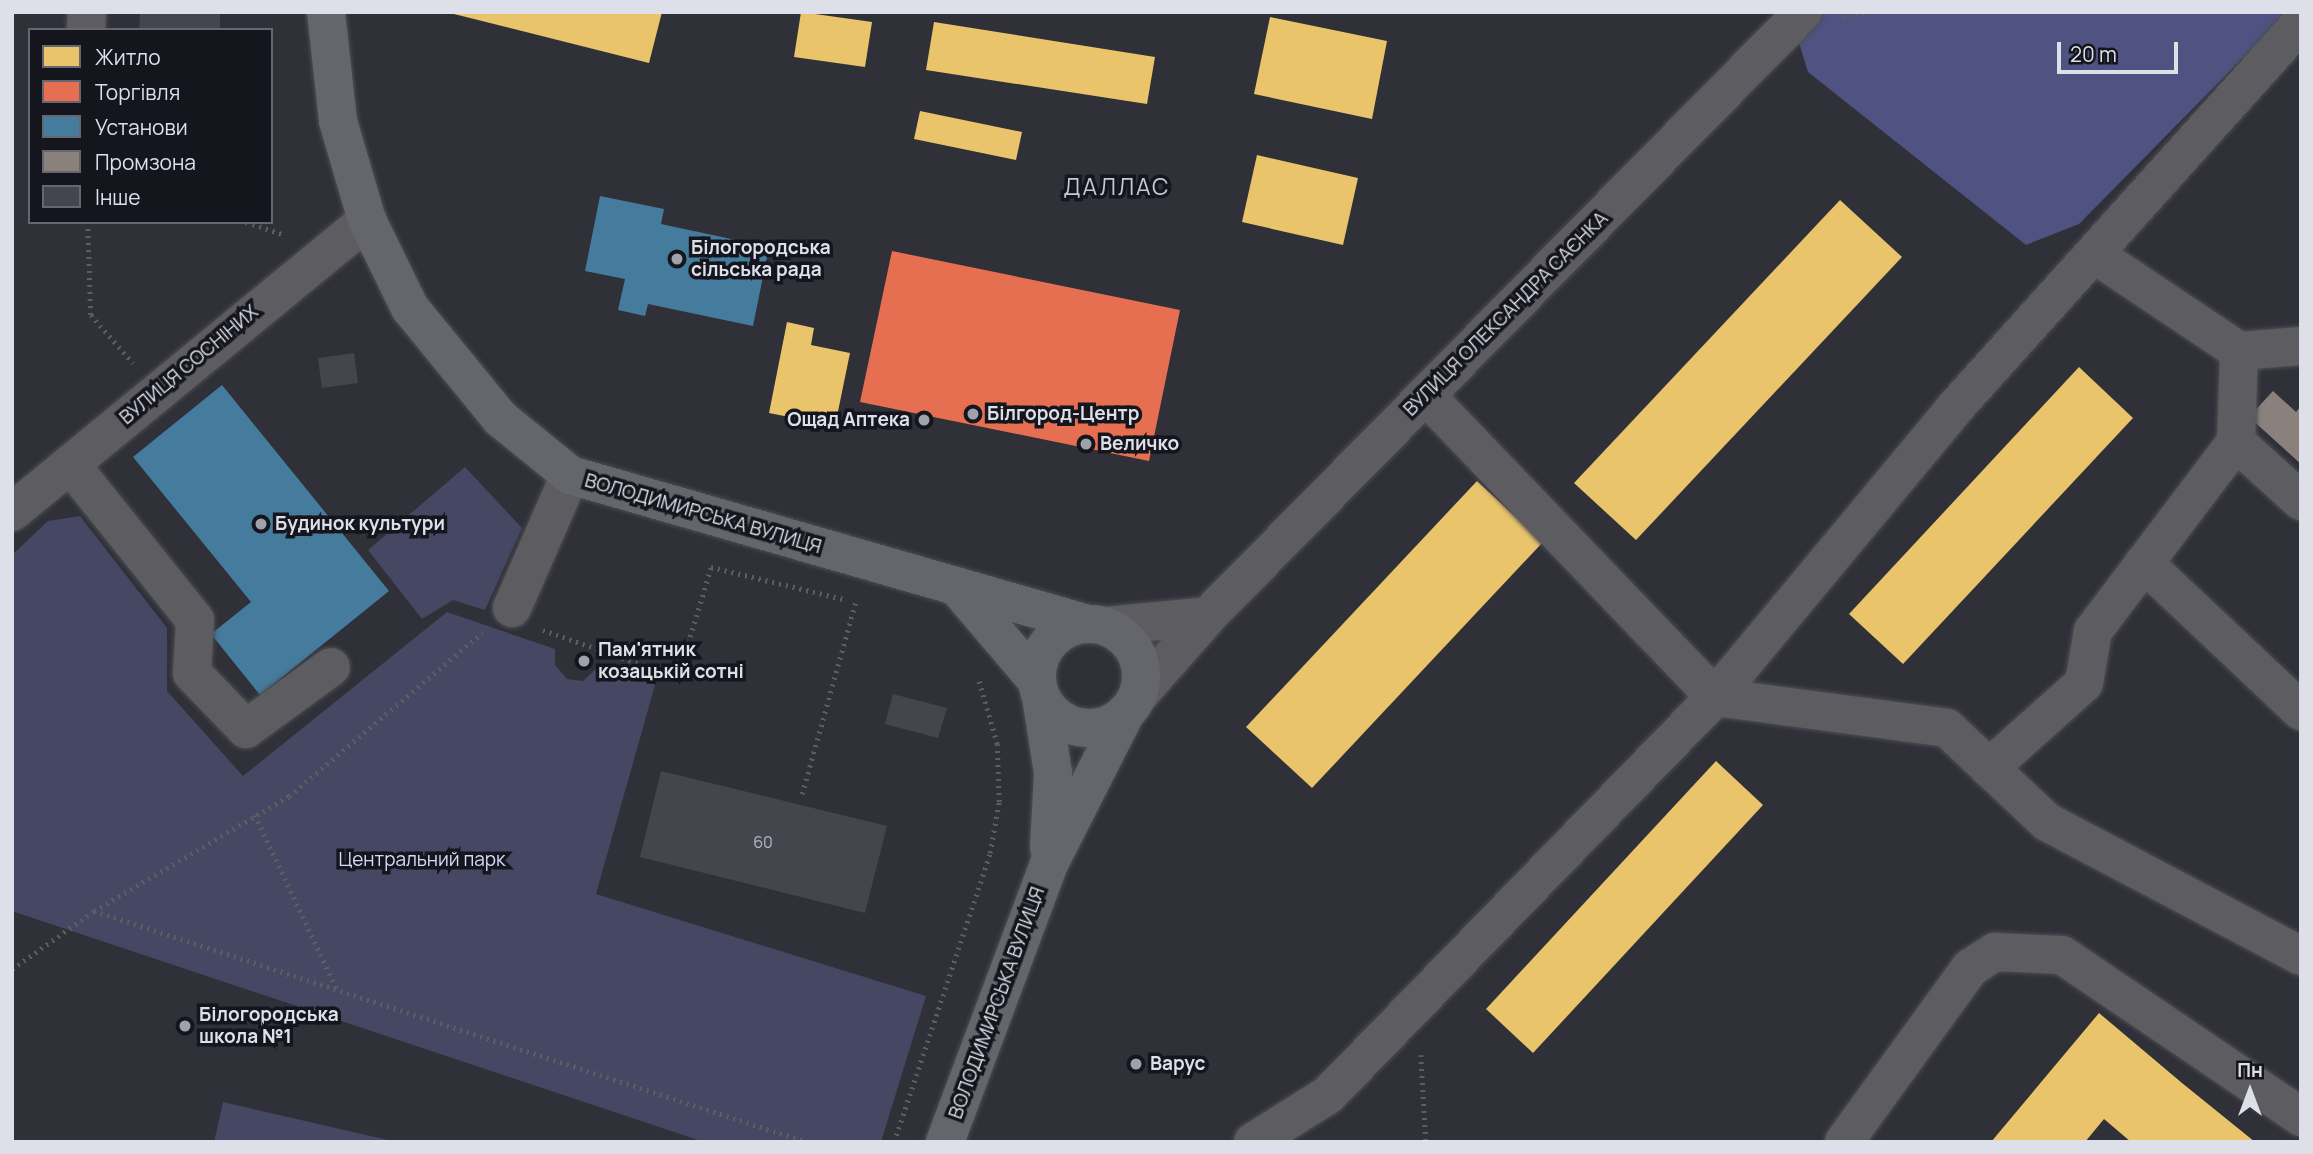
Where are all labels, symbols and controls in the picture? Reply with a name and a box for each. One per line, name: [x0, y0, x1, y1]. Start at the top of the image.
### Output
legend: [28, 28, 273, 224]
scale bar: [2061, 28, 2182, 72]
text: 20 m: [2070, 40, 2117, 68]
text: Житло: [95, 43, 161, 71]
text: Торгівля: [95, 78, 180, 106]
text: Установи: [95, 113, 188, 141]
text: Промзона: [95, 148, 196, 176]
district label: ДАЛЛАС: [1064, 172, 1170, 200]
text: Інше: [95, 183, 141, 211]
street label: ВУЛИЦЯ ОЛЕКСАНДРА САЄНКА: [1399, 207, 1613, 421]
place label: Білогородська сільська рада: [691, 237, 831, 281]
marker: Білогородська сільська рада: [669, 251, 685, 267]
street label: ВУЛИЦЯ СОСНІНИХ: [115, 301, 263, 429]
place label: Білгород-Центр: [987, 403, 1139, 425]
marker: Білгород-Центр: [965, 406, 981, 422]
place label: Ощад Аптека: [787, 409, 910, 431]
marker: Ощад Аптека: [916, 412, 932, 428]
place label: Величко: [1100, 433, 1179, 455]
marker: Величко: [1078, 436, 1094, 452]
street label: ВОЛОДИМИРСЬКА ВУЛИЦЯ: [582, 469, 824, 559]
place label: Будинок культури: [275, 513, 445, 535]
marker: Будинок культури: [253, 516, 269, 532]
place label: Пам'ятник козацькій сотні: [598, 639, 744, 683]
marker: Пам'ятник козацькій сотні: [576, 653, 592, 669]
house number: 60: [753, 832, 773, 852]
park label: Центральний парк: [339, 849, 505, 871]
street label: ВОЛОДИМИРСЬКА ВУЛИЦЯ: [944, 884, 1050, 1122]
place label: Білогородська школа №1: [199, 1004, 339, 1048]
marker: Білогородська школа №1: [177, 1018, 193, 1034]
place label: Варус: [1150, 1053, 1205, 1075]
marker: Варус: [1128, 1056, 1144, 1072]
north arrow: [2215, 1056, 2285, 1126]
text: Пн: [2237, 1057, 2263, 1083]

